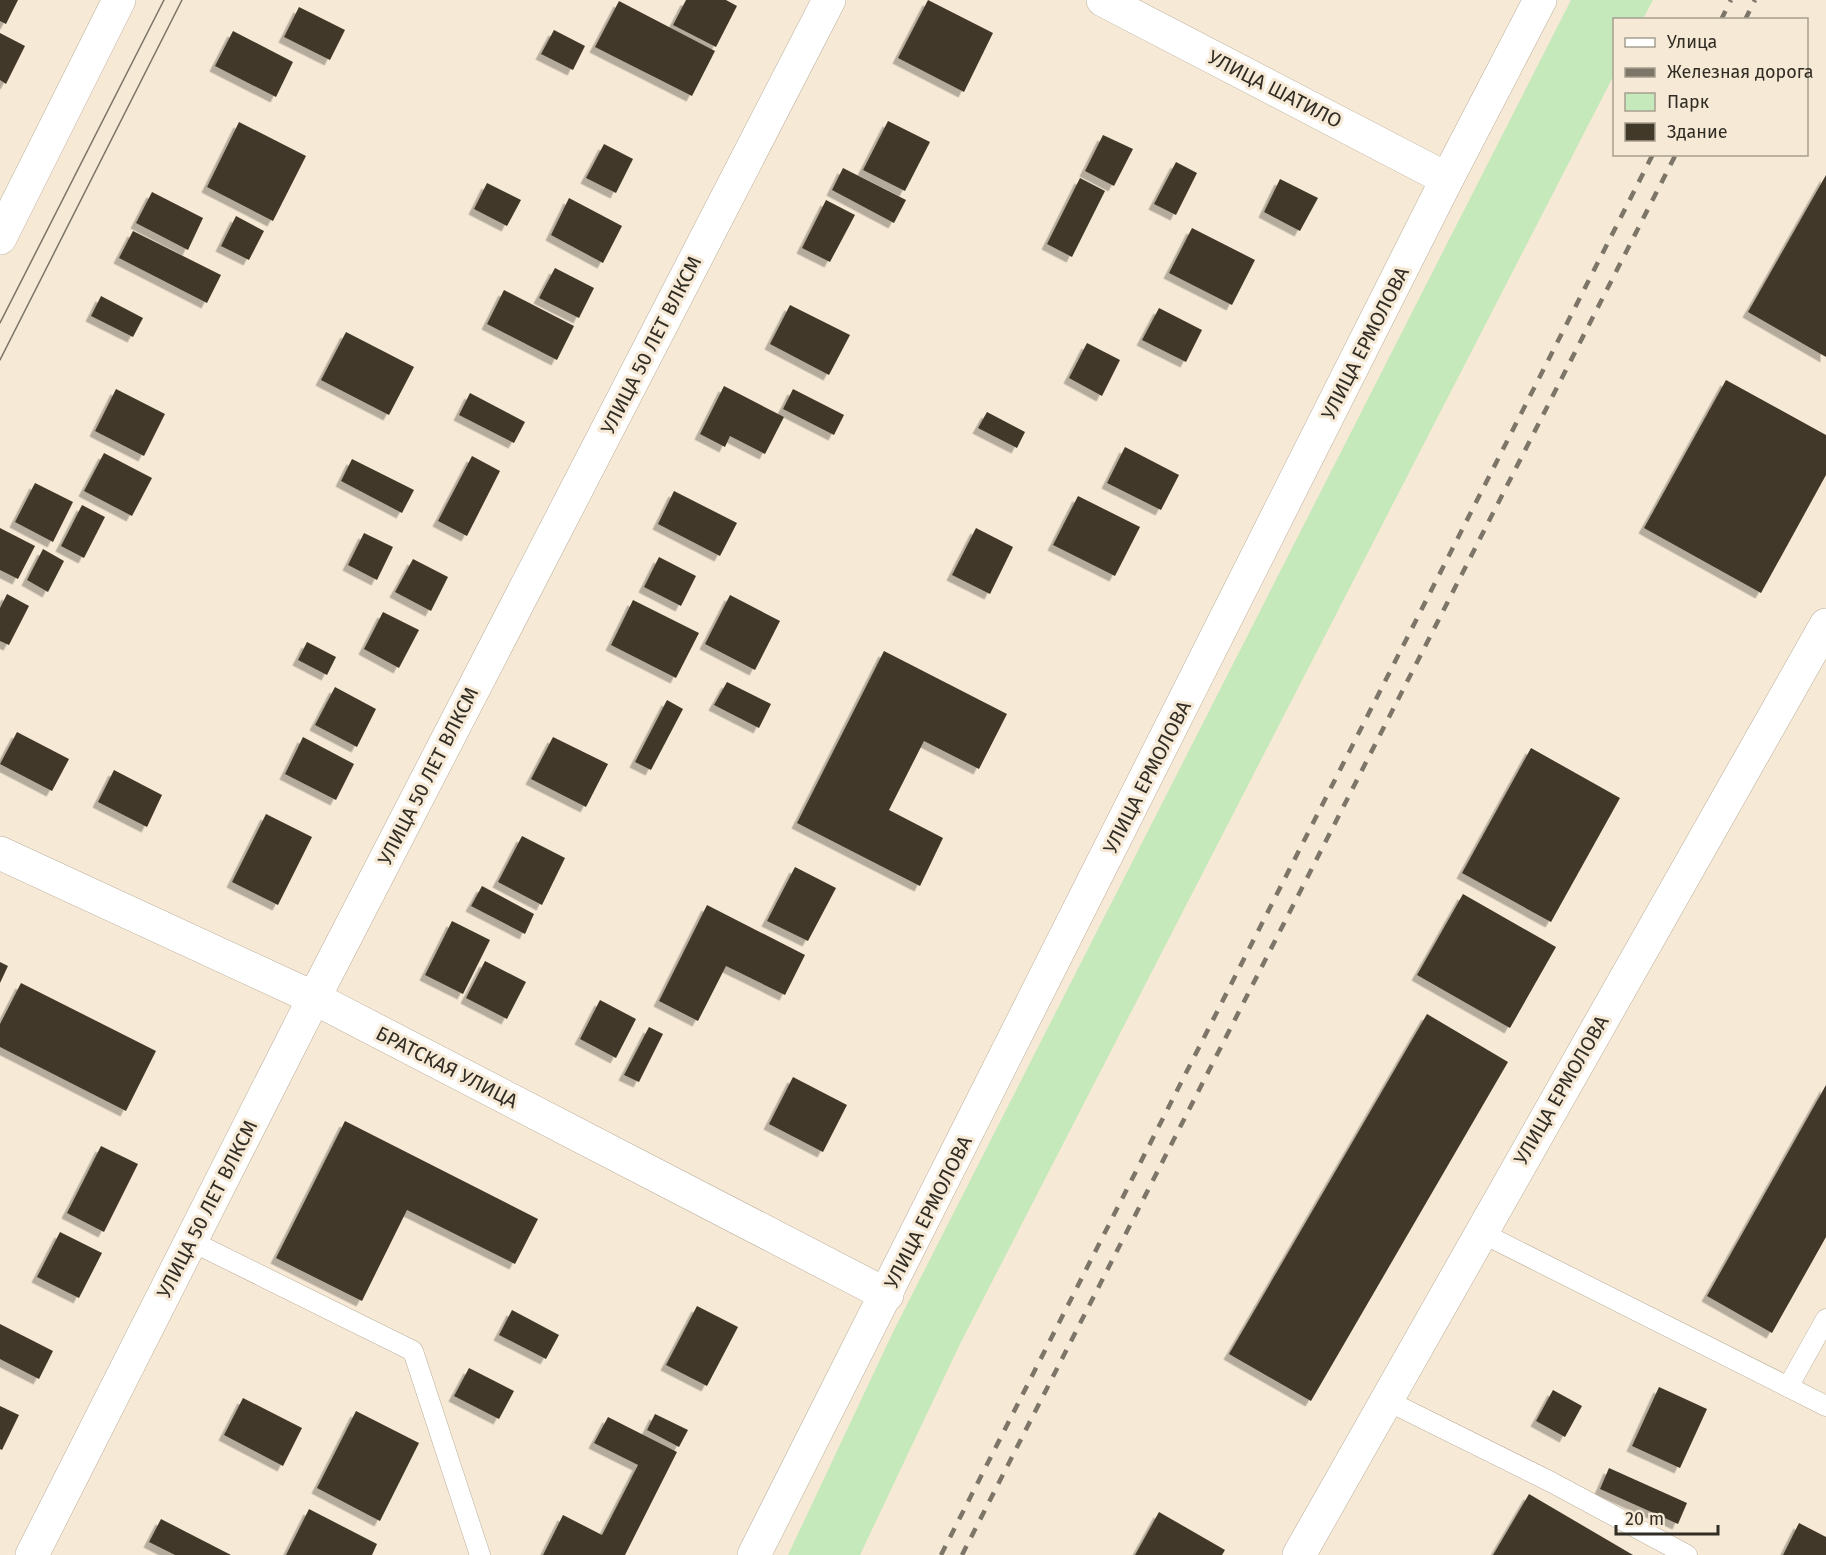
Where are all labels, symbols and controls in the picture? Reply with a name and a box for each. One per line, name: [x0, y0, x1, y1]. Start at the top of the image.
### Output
legend: [1613, 18, 1808, 156]
text: Улица: [1667, 31, 1717, 53]
street label: УЛИЦА ШАТИЛО: [1204, 45, 1346, 133]
text: Железная дорога: [1667, 61, 1814, 83]
text: Парк: [1667, 91, 1710, 113]
text: Здание: [1667, 121, 1728, 143]
street label: УЛИЦА 50 ЛЕТ ВЛКСМ: [596, 252, 706, 438]
street label: УЛИЦА ЕРМОЛОВА: [1316, 262, 1414, 423]
street label: УЛИЦА 50 ЛЕТ ВЛКСМ: [373, 683, 483, 869]
street label: УЛИЦА ЕРМОЛОВА: [1098, 696, 1196, 857]
street label: УЛИЦА ЕРМОЛОВА: [1509, 1011, 1614, 1169]
street label: БРАТСКАЯ УЛИЦА: [372, 1021, 522, 1113]
street label: УЛИЦА 50 ЛЕТ ВЛКСМ: [152, 1116, 262, 1302]
street label: УЛИЦА ЕРМОЛОВА: [879, 1131, 977, 1292]
scale bar: [1616, 1498, 1718, 1536]
text: 20 m: [1625, 1508, 1664, 1530]

